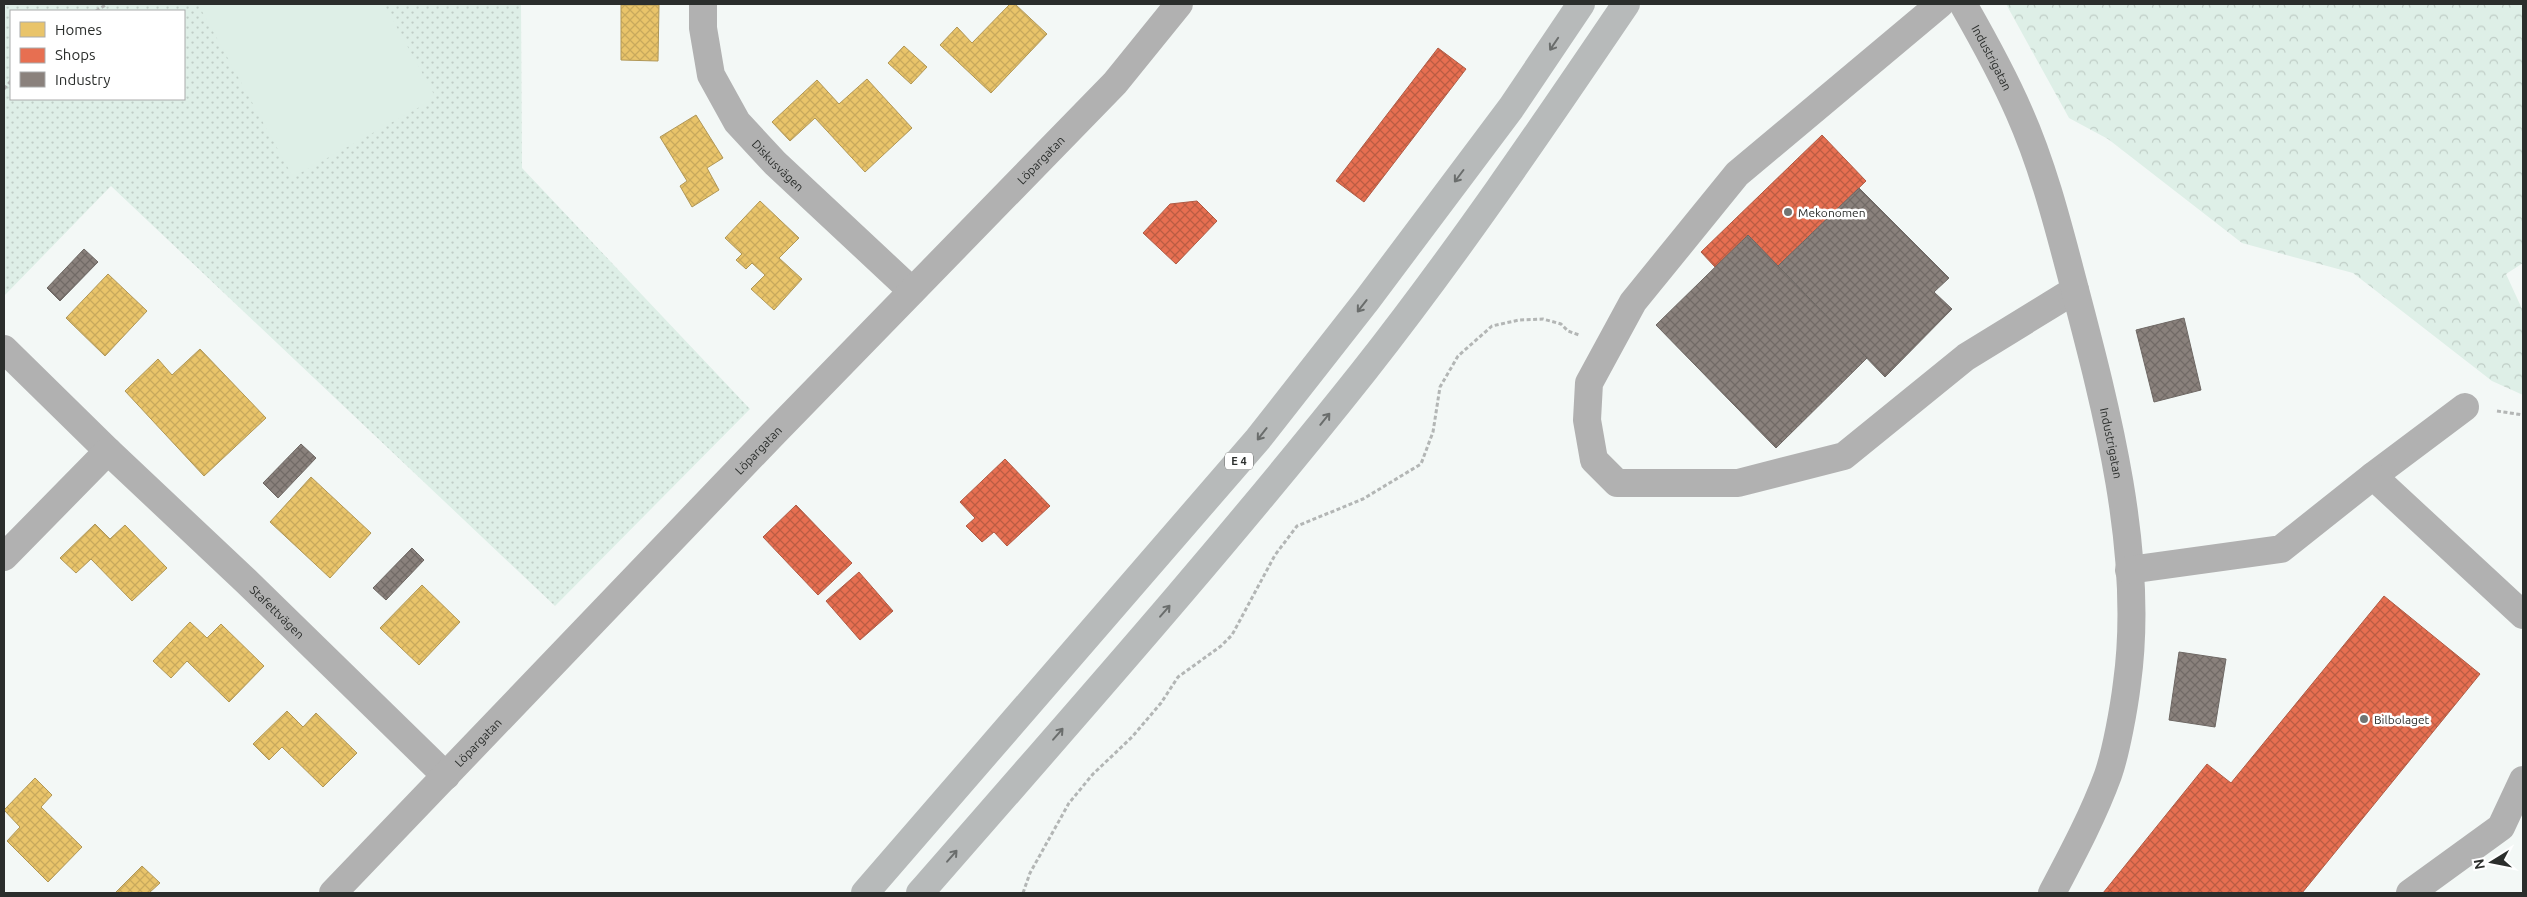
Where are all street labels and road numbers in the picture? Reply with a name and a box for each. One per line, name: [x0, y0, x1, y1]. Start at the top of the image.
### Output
street label: Industrigatan: [1970, 22, 2015, 92]
street label: Löpargatan: [1014, 133, 1067, 186]
street label: Diskusvägen: [750, 137, 807, 193]
street label: Industrigatan: [2098, 406, 2125, 480]
street label: Löpargatan: [732, 423, 784, 477]
road number: E 4: [1225, 452, 1253, 470]
street label: Stafettvägen: [248, 582, 307, 641]
street label: Löpargatan: [452, 715, 504, 769]

